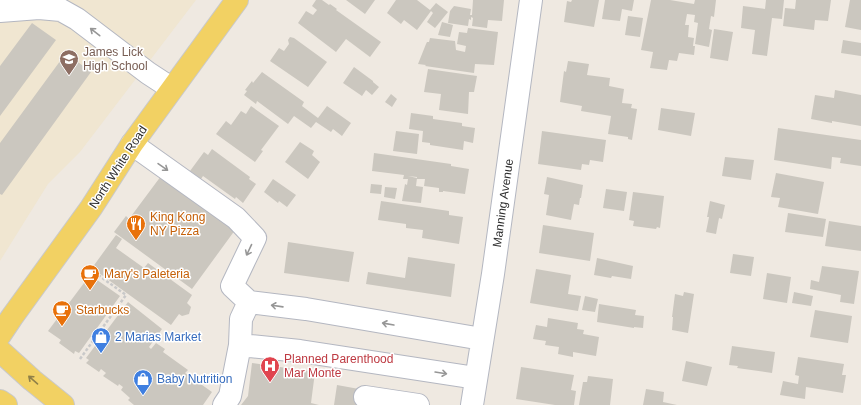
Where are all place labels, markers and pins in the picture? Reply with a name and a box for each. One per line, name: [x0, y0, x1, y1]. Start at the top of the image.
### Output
place label: James Lick High School: [83, 45, 148, 73]
school or university icon: James Lick High School: [58, 48, 80, 76]
place label: King Kong NY Pizza: [150, 210, 205, 238]
restaurant icon: King Kong NY Pizza: [125, 213, 147, 241]
cafe icon: Mary's Paleteria: [79, 263, 101, 291]
place label: Mary's Paleteria: [104, 267, 190, 281]
cafe icon: Starbucks: [51, 299, 73, 327]
place label: Starbucks: [76, 303, 129, 317]
shop icon: 2 Marias Market: [90, 326, 112, 354]
place label: 2 Marias Market: [115, 330, 202, 344]
place label: Planned Parenthood Mar Monte: [284, 352, 393, 380]
hospital icon: Planned Parenthood Mar Monte: [259, 355, 281, 383]
shop icon: Baby Nutrition: [132, 368, 154, 396]
place label: Baby Nutrition: [157, 372, 232, 386]

